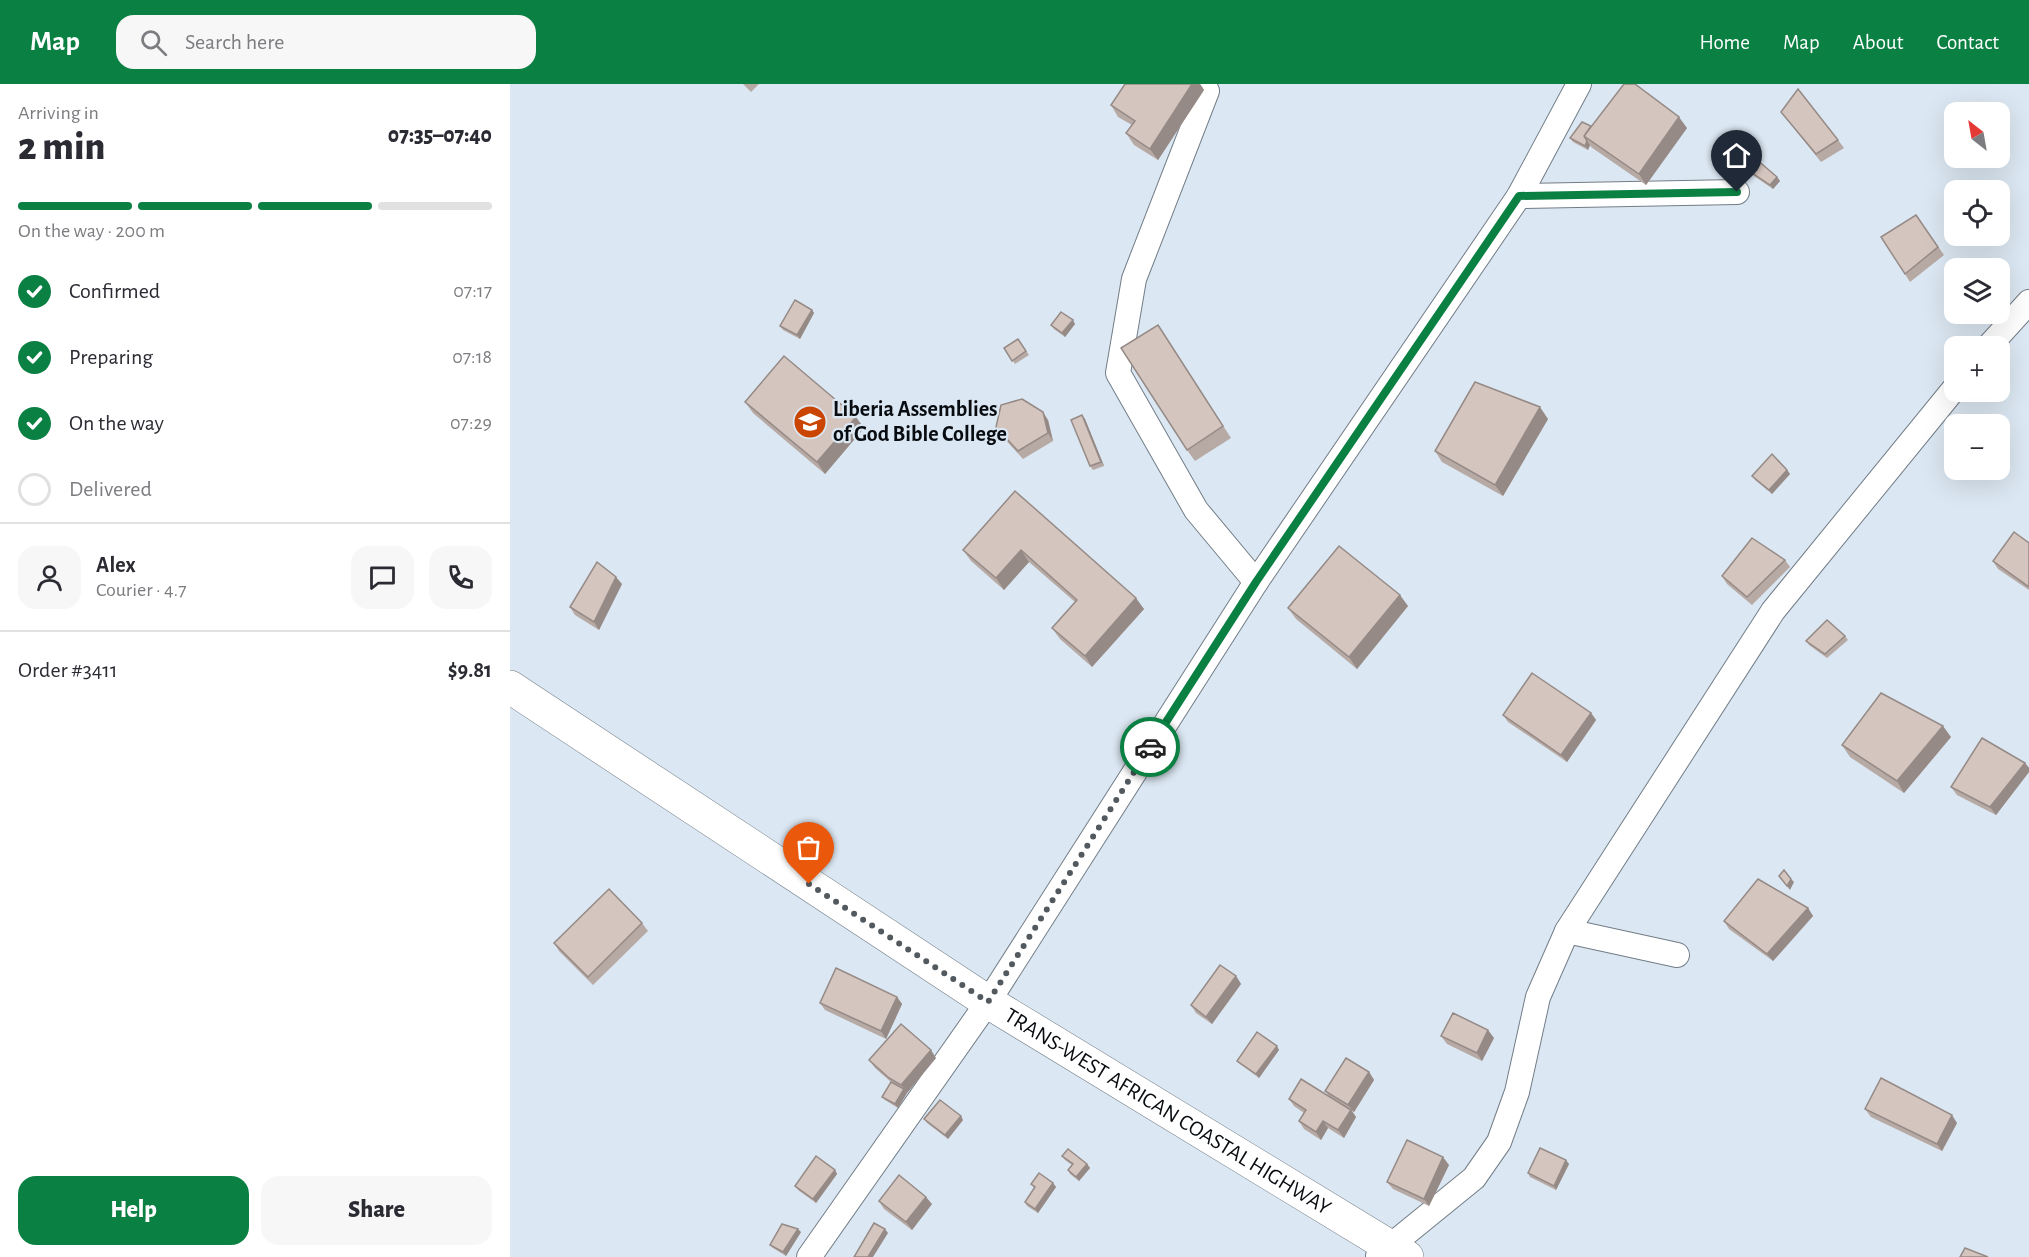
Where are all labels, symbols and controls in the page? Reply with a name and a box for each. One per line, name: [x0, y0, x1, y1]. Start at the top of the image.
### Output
search box: [116, 15, 536, 69]
icon: search: [137, 26, 170, 59]
text: Map: [30, 28, 80, 56]
text: Search here: [185, 31, 284, 53]
text: Home: [1699, 32, 1750, 53]
text: Map: [1783, 32, 1820, 53]
text: About: [1853, 32, 1903, 53]
text: Contact: [1936, 32, 1999, 53]
north arrow: [1944, 102, 2010, 168]
map controls: [1944, 102, 2010, 480]
text: Arriving in: [18, 103, 99, 123]
text: 07:35–07:40: [388, 124, 492, 146]
text: 2 min: [18, 128, 105, 167]
pin: [1711, 130, 1762, 192]
icon: home: [1720, 139, 1753, 172]
button: locate: [1944, 180, 2010, 246]
text: On the way · 200 m: [18, 221, 165, 241]
button: layers: [1944, 258, 2010, 324]
icon: check: [18, 275, 51, 308]
text: Confirmed: [69, 280, 160, 302]
text: 07:17: [453, 281, 492, 301]
button: +: [1944, 336, 2010, 402]
icon: check: [18, 341, 51, 374]
text: Preparing: [69, 346, 153, 368]
text: 07:18: [452, 347, 492, 367]
place label: Liberia Assemblies of God Bible College: [833, 398, 1007, 445]
school or university icon: Liberia Assemblies of God Bible College: [792, 404, 828, 440]
icon: check: [18, 407, 51, 440]
text: On the way: [69, 412, 164, 434]
text: 07:29: [450, 413, 492, 433]
button: −: [1944, 414, 2010, 480]
text: Delivered: [69, 478, 152, 500]
button: person: [18, 546, 81, 609]
button: chat: [351, 546, 414, 609]
button: phone: [429, 546, 492, 609]
text: Alex: [96, 554, 136, 576]
text: Courier · 4.7: [96, 580, 187, 600]
text: Order #3411: [18, 659, 117, 681]
text: $9.81: [448, 659, 492, 681]
courier: [1120, 717, 1180, 777]
icon: car: [1134, 731, 1167, 764]
pin: [783, 822, 834, 884]
icon: bag: [792, 831, 825, 864]
street label: TRANS-WEST AFRICAN COASTAL HIGHWAY: [1001, 1004, 1335, 1219]
button: Help: [18, 1176, 249, 1245]
button: Share: [261, 1176, 492, 1245]

